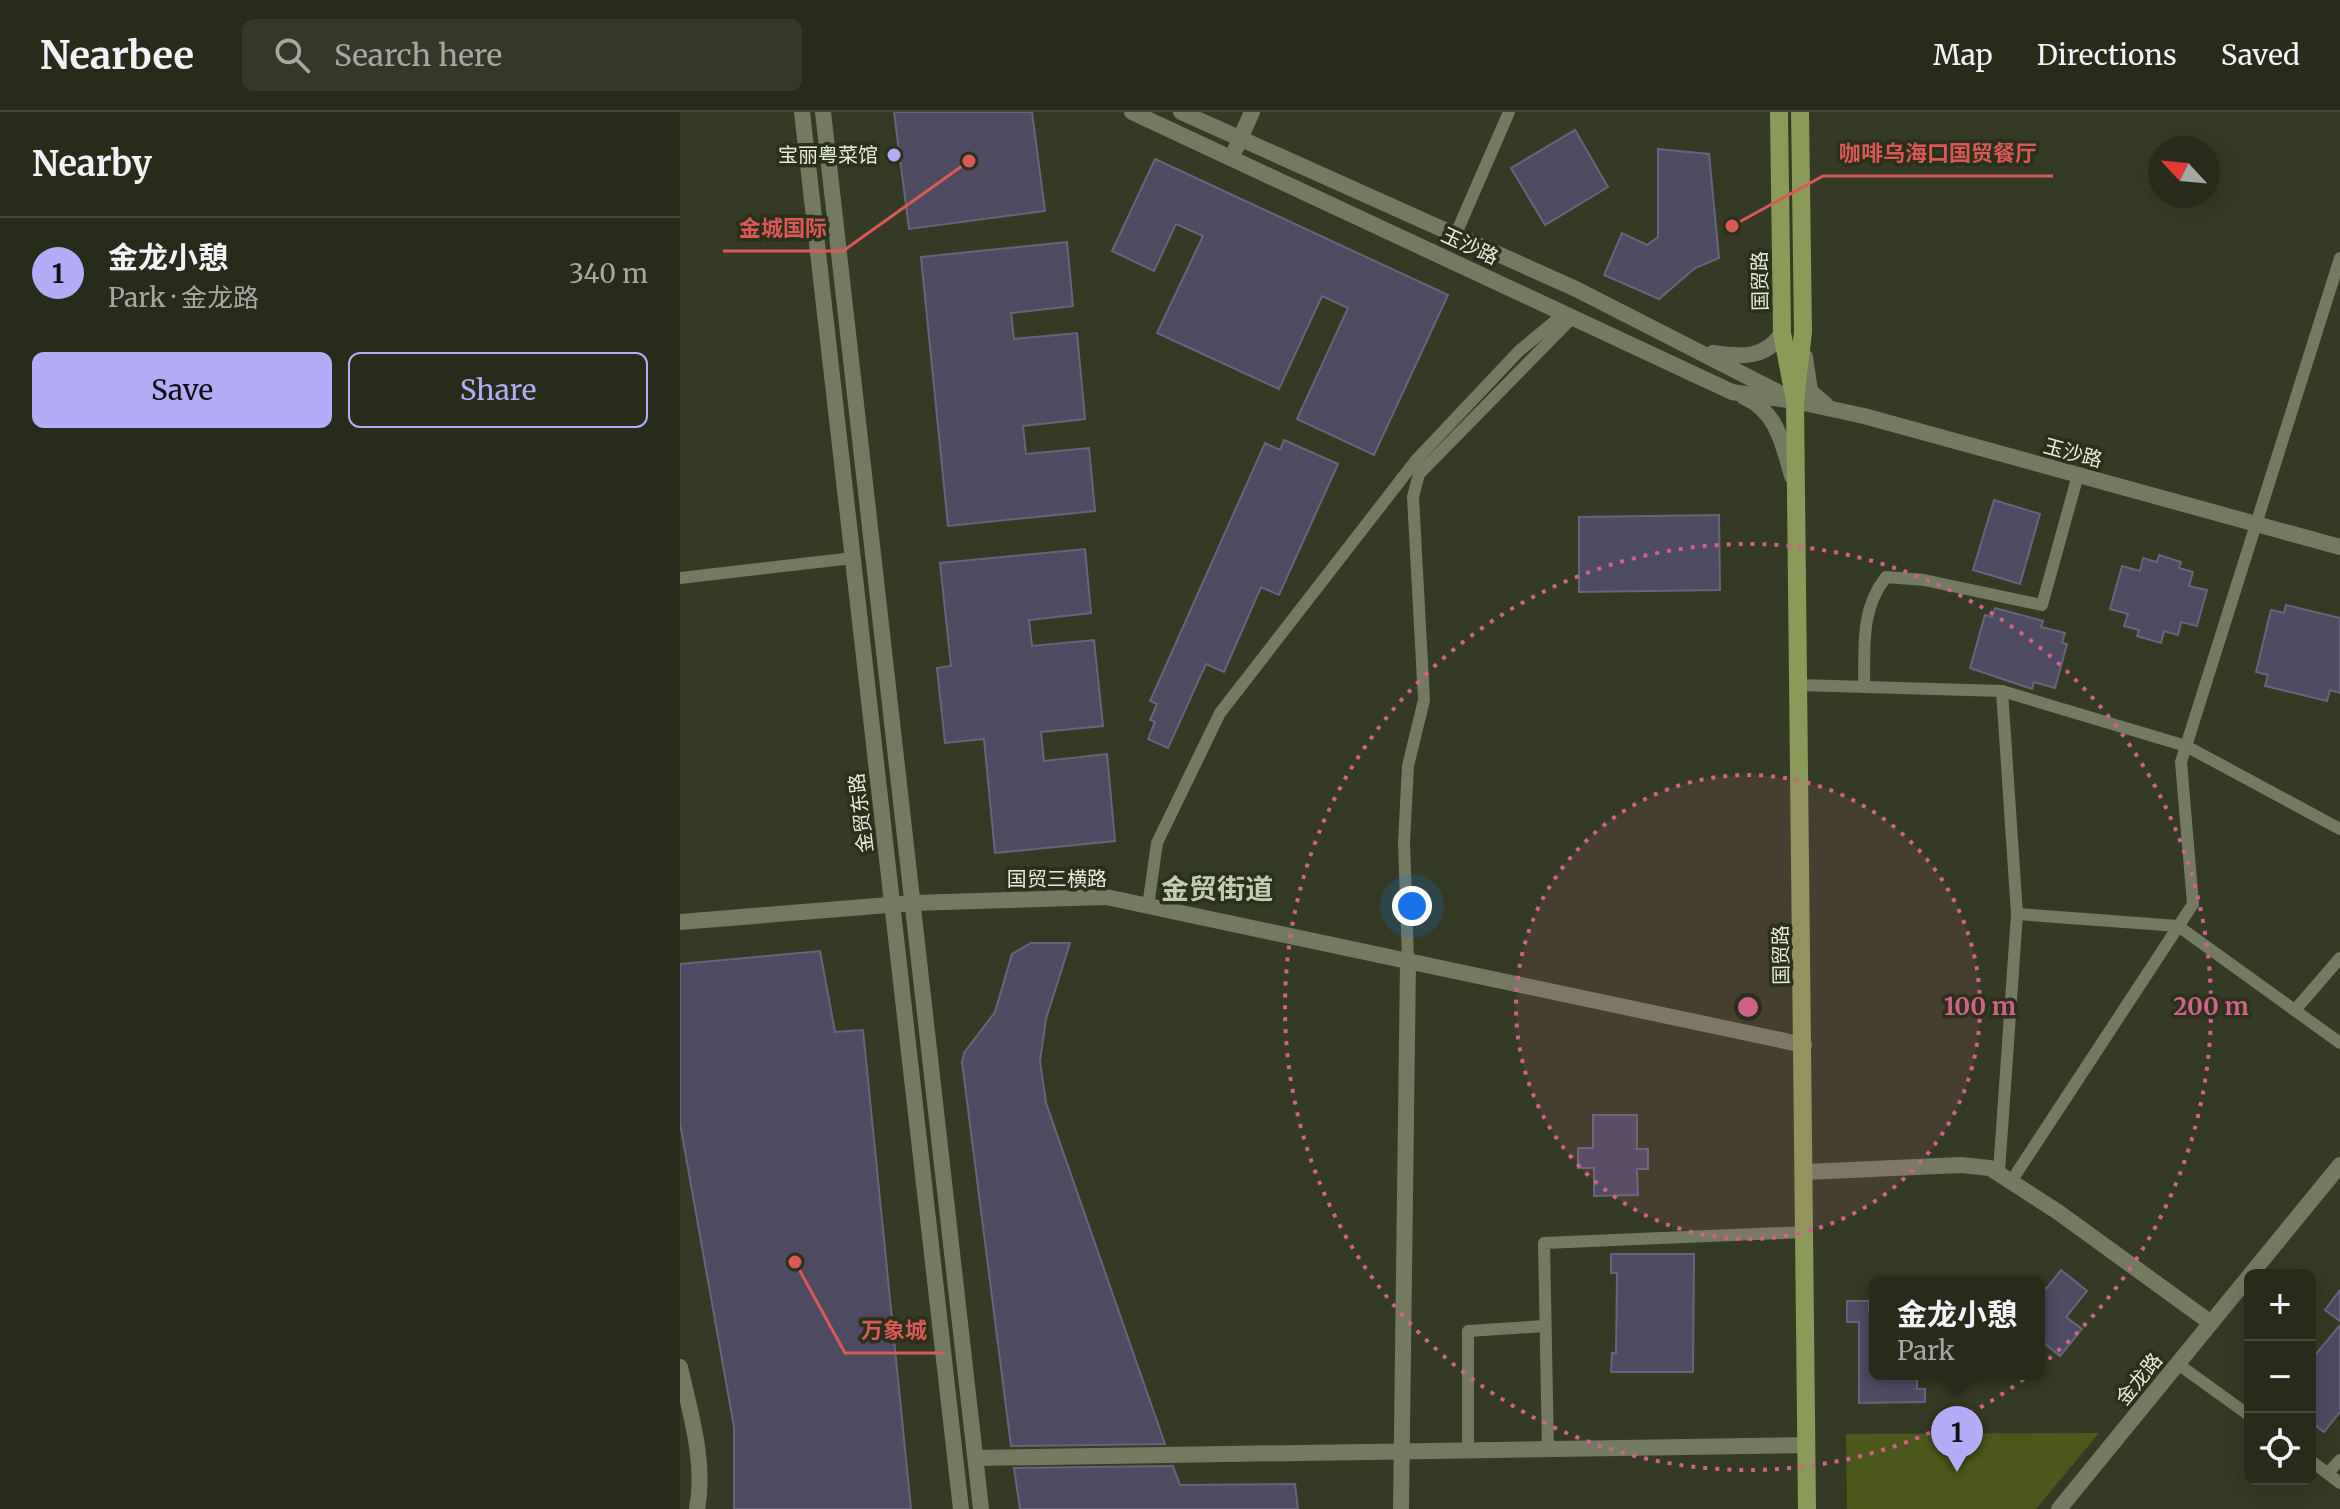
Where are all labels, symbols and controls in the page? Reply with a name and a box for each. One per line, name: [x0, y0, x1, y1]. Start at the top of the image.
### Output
search box: [242, 19, 802, 91]
text: Nearbee: [40, 32, 194, 79]
icon: search: [270, 33, 314, 77]
text: Search here: [334, 36, 502, 74]
text: Map: [1933, 37, 1993, 73]
text: Directions: [2037, 37, 2177, 73]
text: Saved: [2221, 37, 2300, 73]
callout: 咖啡乌海口国贸餐厅: [1823, 130, 2053, 176]
north arrow: [2148, 136, 2220, 208]
text: 咖啡乌海口国贸餐厅: [1839, 139, 2037, 167]
place label: 宝丽粤菜馆: [778, 142, 878, 167]
text: Nearby: [32, 143, 152, 185]
marker: 宝丽粤菜馆: [885, 146, 903, 164]
callout: 金城国际: [723, 205, 843, 251]
text: 金城国际: [739, 214, 827, 242]
street label: 玉沙路: [1438, 222, 1503, 270]
text: 金龙小憩: [108, 238, 228, 276]
street label: 国贸路: [1746, 251, 1773, 311]
text: 1: [52, 257, 64, 290]
text: 340 m: [569, 257, 648, 290]
text: Park · 金龙路: [108, 281, 259, 314]
button: Save: [32, 352, 332, 428]
button: Share: [348, 352, 648, 428]
street label: 玉沙路: [2041, 433, 2105, 472]
street label: 金贸东路: [843, 772, 878, 854]
street label: 国贸三横路: [1007, 866, 1107, 891]
district label: 金贸街道: [1161, 871, 1273, 907]
your location: [1392, 886, 1432, 926]
street label: 国贸路: [1767, 925, 1794, 985]
text: 100 m: [1944, 991, 2016, 1022]
text: 200 m: [2173, 991, 2249, 1022]
centre of rings: [1734, 993, 1762, 1021]
map controls: [2244, 1269, 2316, 1485]
button: +: [2244, 1269, 2316, 1341]
popup: [1869, 1276, 2045, 1380]
text: 金龙小憩: [1897, 1295, 2017, 1333]
callout: 万象城: [845, 1307, 943, 1353]
text: 万象城: [861, 1316, 927, 1344]
text: Park: [1897, 1334, 1955, 1367]
button: −: [2244, 1341, 2316, 1413]
street label: 金龙路: [2110, 1348, 2167, 1410]
pin: 1: [1931, 1406, 1983, 1472]
button: locate: [2244, 1413, 2316, 1485]

